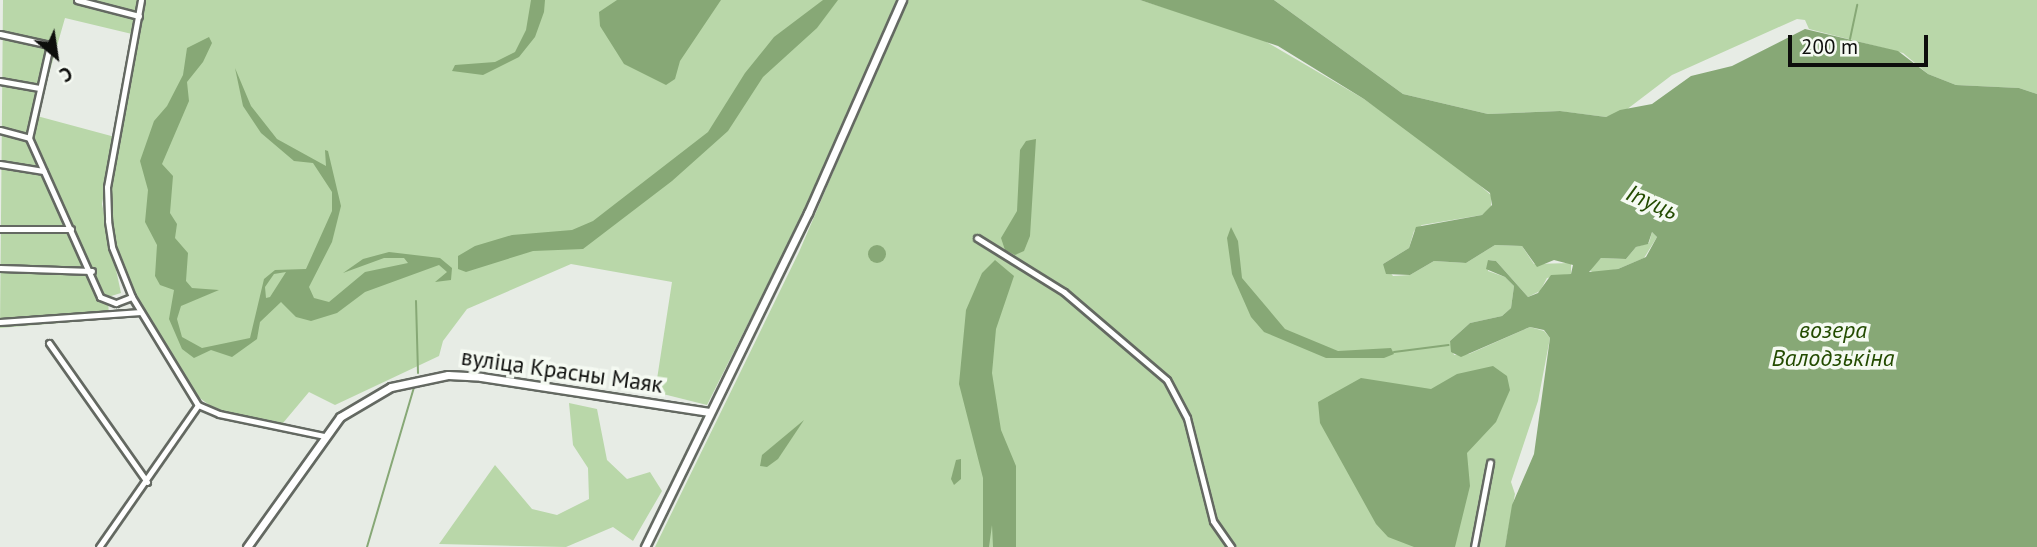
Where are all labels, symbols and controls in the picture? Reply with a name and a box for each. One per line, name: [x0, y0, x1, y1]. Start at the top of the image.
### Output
north arrow: [21, 21, 91, 91]
scale bar: [1792, 21, 1932, 65]
text: 200 m: [1801, 33, 1858, 60]
text: С: [56, 61, 77, 87]
water label: Іпуць: [1622, 178, 1682, 226]
water label: возера Валодзькіна: [1772, 316, 1894, 372]
street label: вуліца Красны Маяк: [459, 343, 665, 399]

